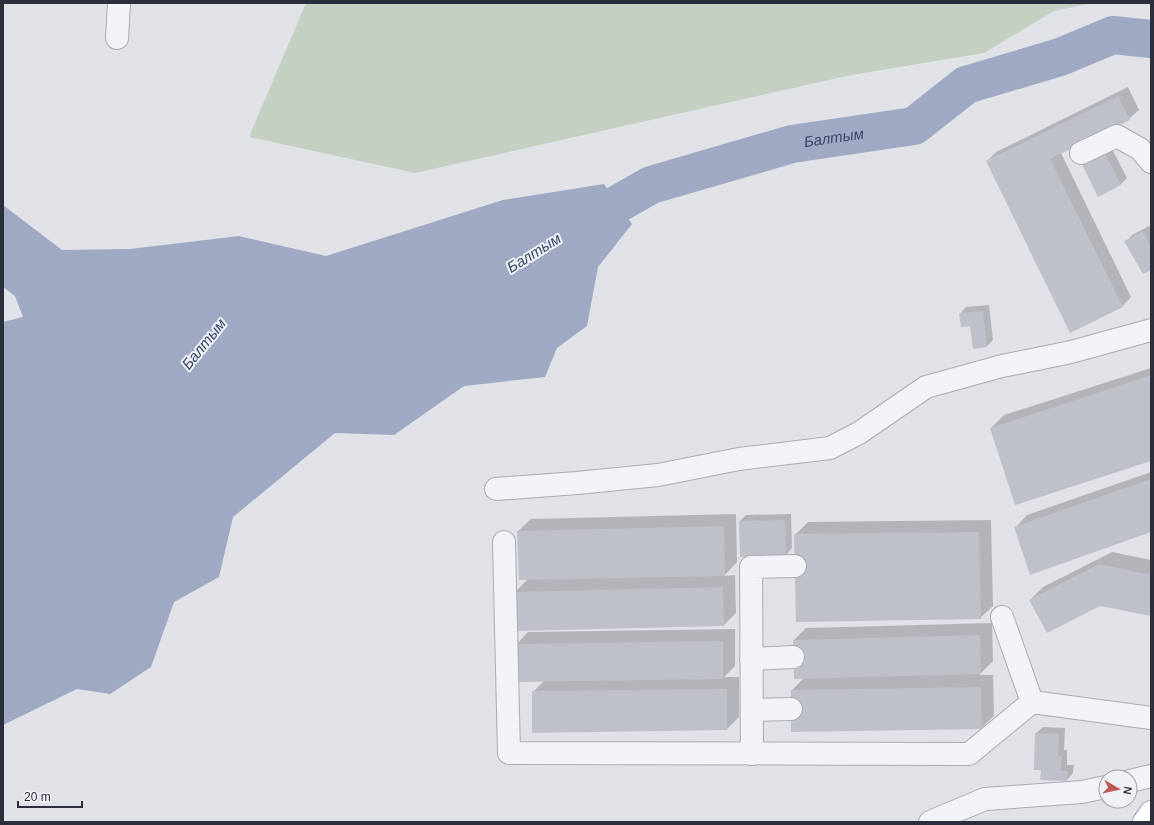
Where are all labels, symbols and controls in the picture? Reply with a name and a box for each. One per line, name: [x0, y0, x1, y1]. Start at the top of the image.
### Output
water label: Балтым: [803, 125, 865, 150]
water label: Балтым: [504, 229, 564, 276]
water label: Балтым: [178, 315, 229, 372]
north arrow: [1098, 769, 1138, 809]
scale bar: [18, 783, 82, 809]
text: N: [1121, 786, 1134, 795]
text: 20 m: [24, 790, 51, 804]

